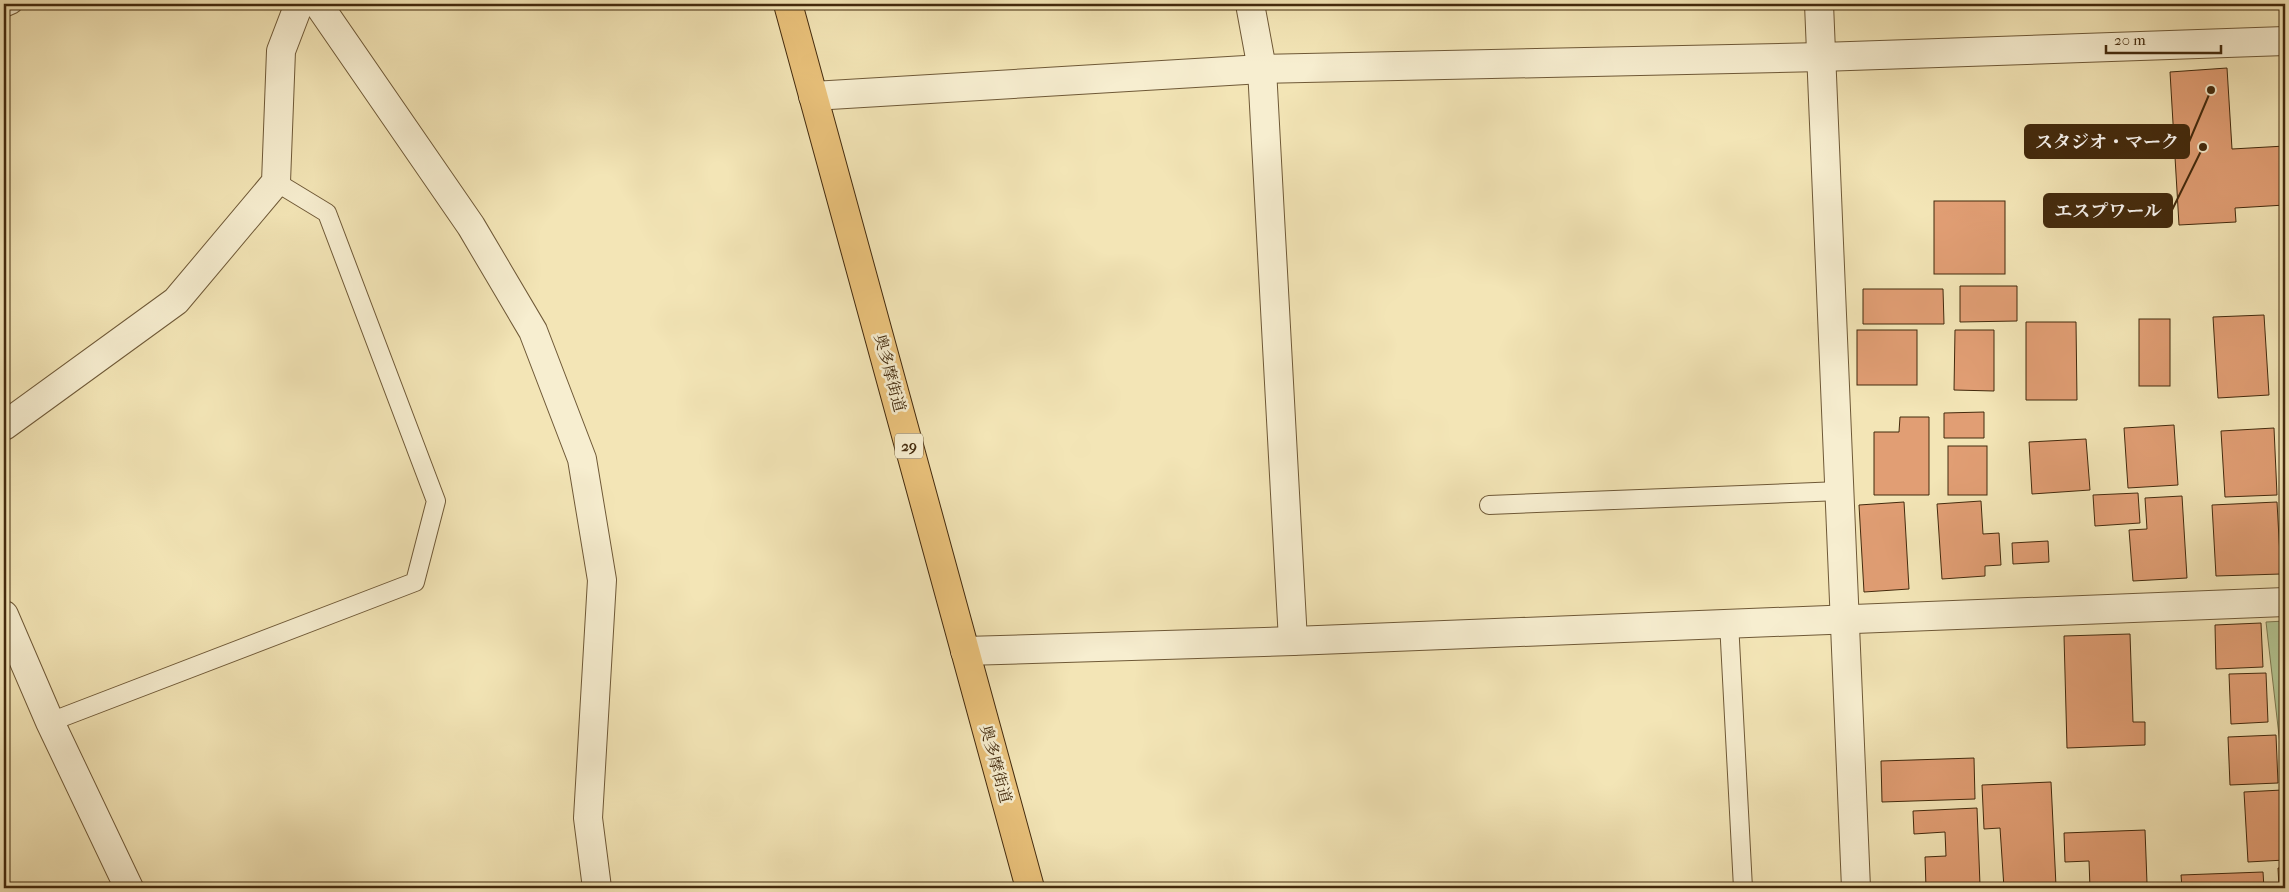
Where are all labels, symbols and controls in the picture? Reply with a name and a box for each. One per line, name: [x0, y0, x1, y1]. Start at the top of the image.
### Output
scale bar: [2106, 22, 2222, 54]
text: 20 m: [2114, 31, 2146, 49]
callout: スタジオ・マーク: [2025, 125, 2189, 158]
text: スタジオ・マーク: [2035, 132, 2179, 153]
callout: エスプワール: [2044, 194, 2172, 227]
text: エスプワール: [2054, 201, 2162, 222]
street label: 奥多摩街道: [870, 332, 910, 414]
road number: 29: [895, 434, 923, 458]
street label: 奥多摩街道: [976, 723, 1016, 805]

